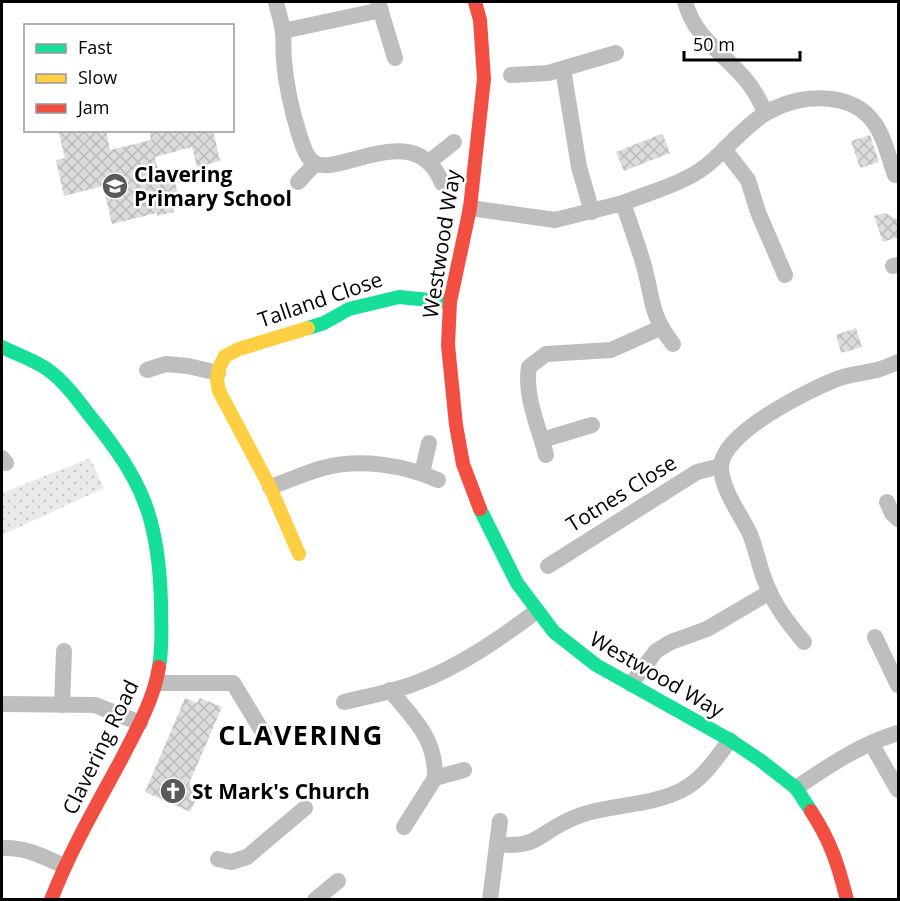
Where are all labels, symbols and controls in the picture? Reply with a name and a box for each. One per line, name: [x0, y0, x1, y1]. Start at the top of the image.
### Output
legend: [24, 24, 234, 132]
scale bar: [684, 24, 800, 62]
text: 50 m: [693, 32, 735, 56]
text: Fast: [78, 35, 112, 59]
text: Slow: [78, 65, 117, 89]
text: Jam: [76, 95, 110, 119]
place label: Clavering Primary School: [134, 160, 292, 212]
street label: Westwood Way: [415, 167, 467, 320]
school or university icon: Clavering Primary School: [100, 171, 130, 201]
street label: Talland Close: [254, 265, 386, 333]
street label: Totnes Close: [561, 448, 681, 538]
street label: Westwood Way: [585, 624, 729, 724]
street label: Clavering Road: [55, 675, 145, 819]
district label: CLAVERING: [218, 716, 384, 753]
church icon: St Mark's Church: [158, 776, 188, 806]
place label: St Mark's Church: [192, 777, 370, 805]

